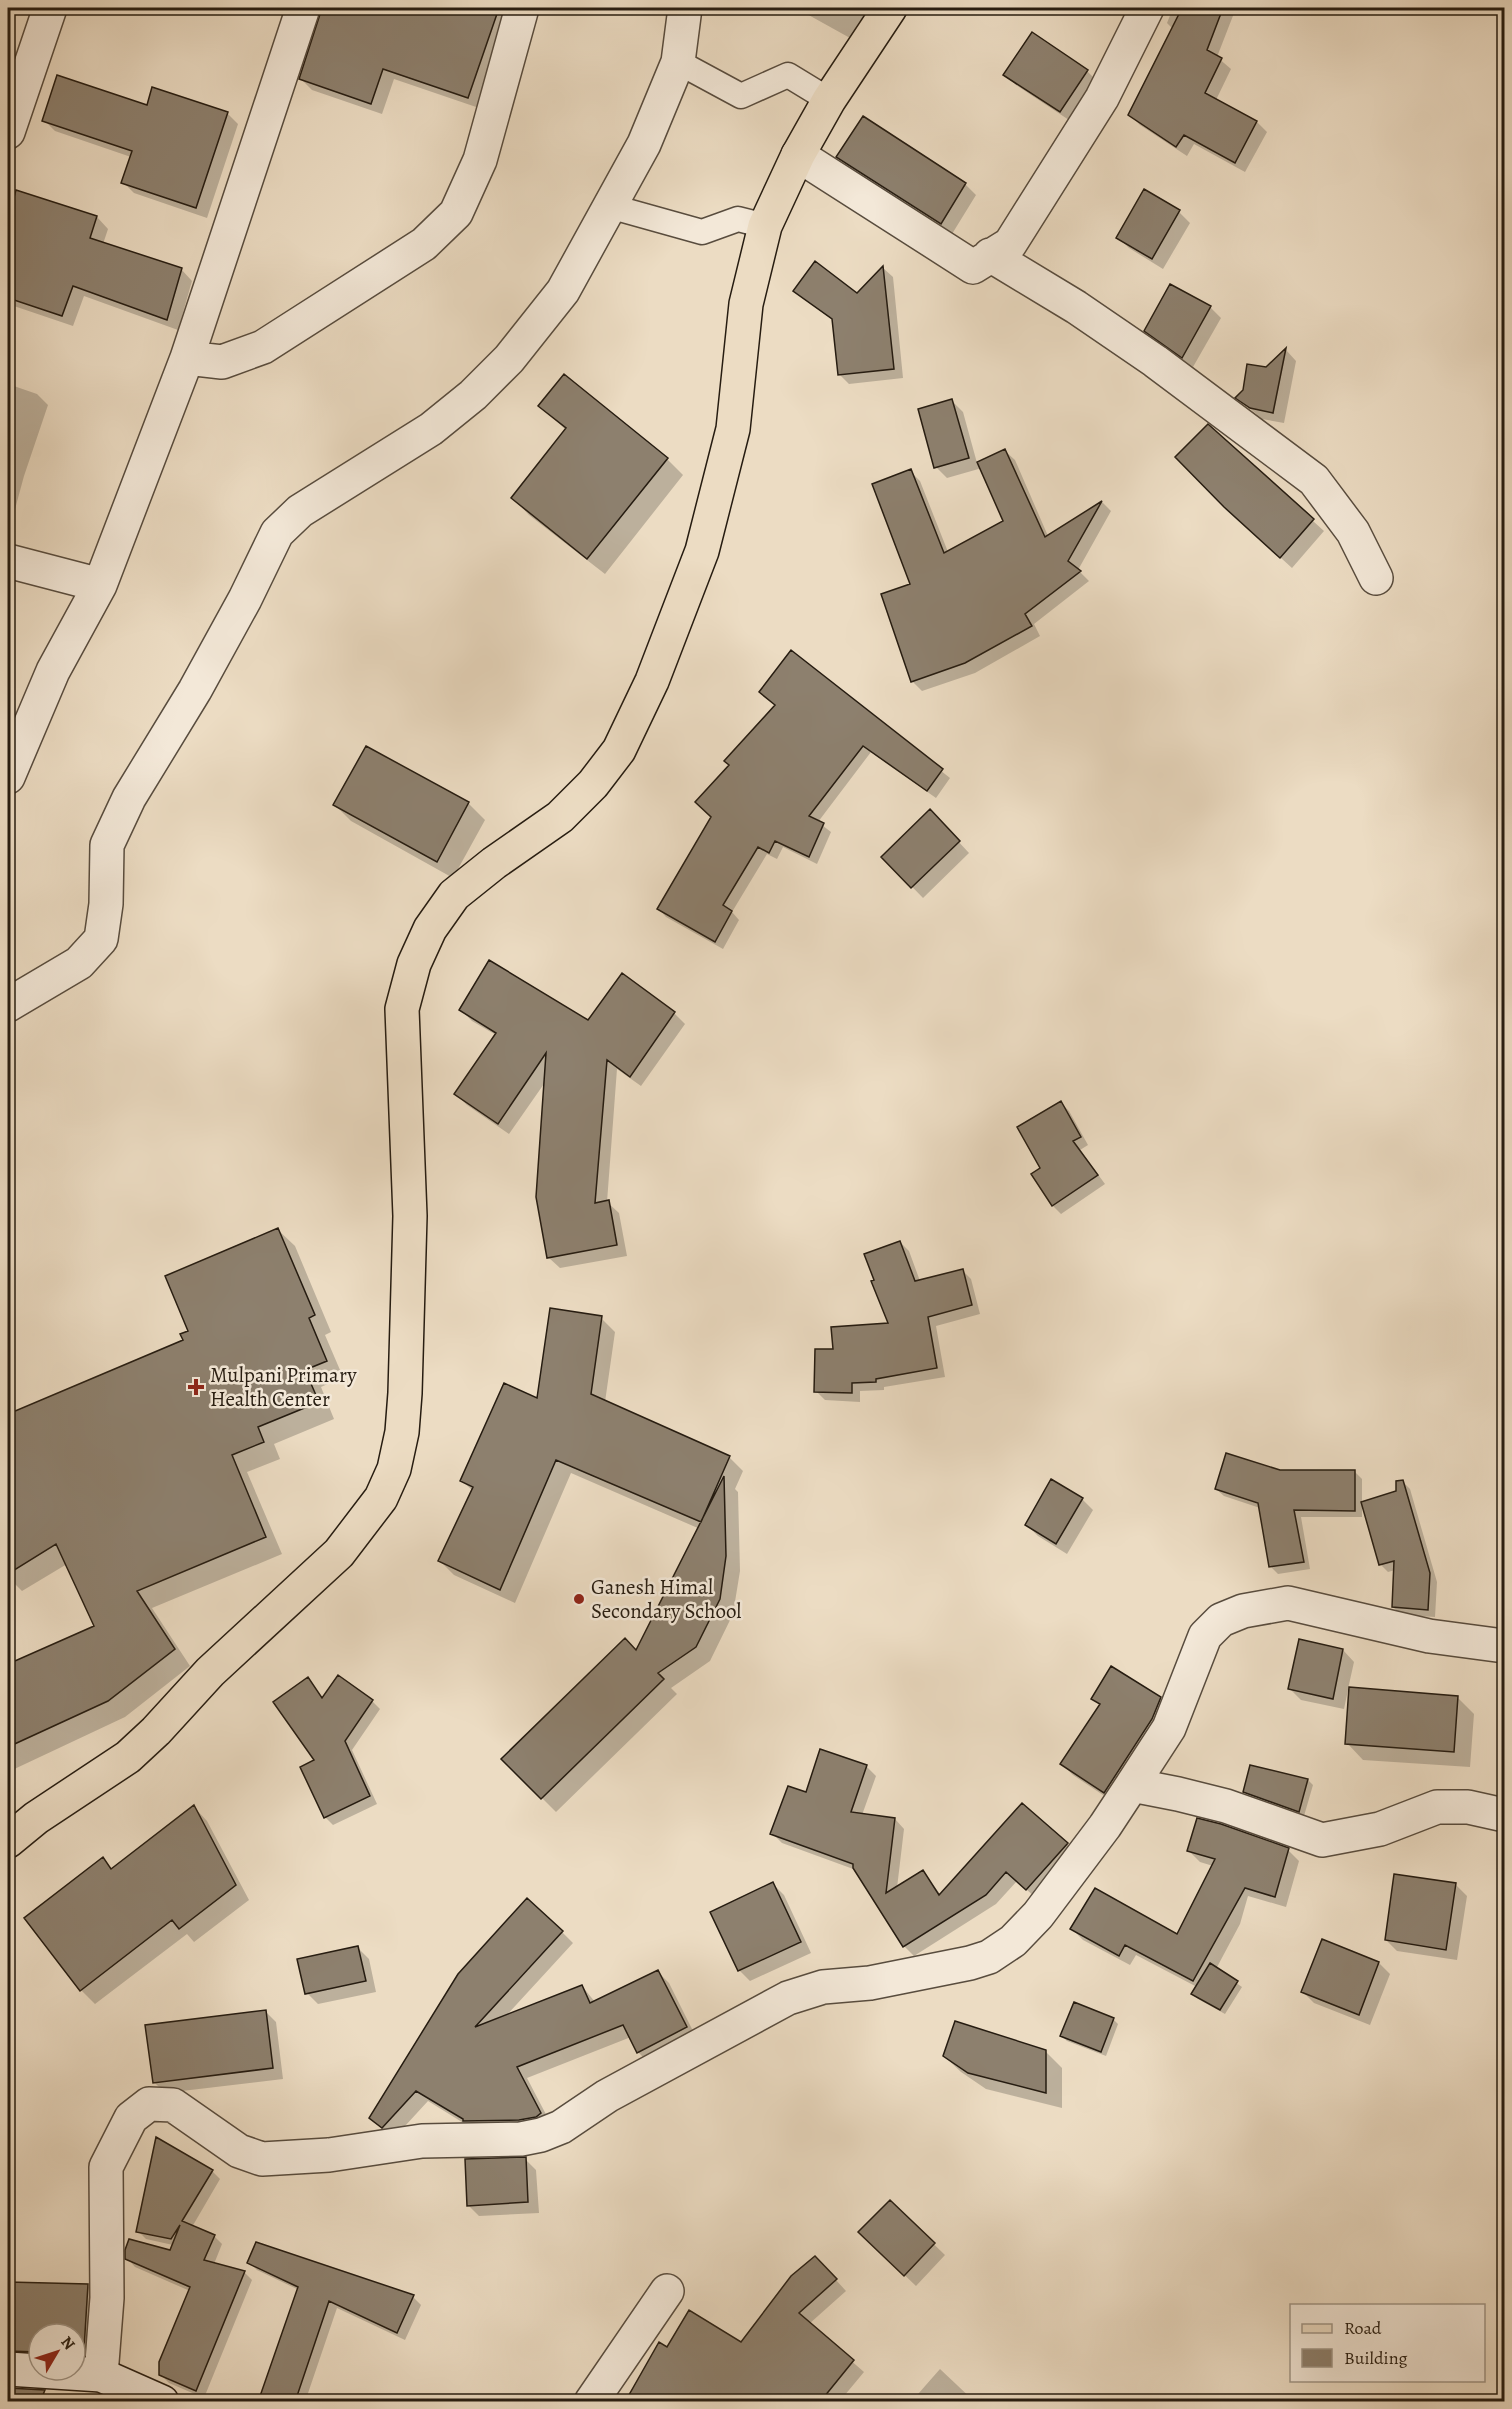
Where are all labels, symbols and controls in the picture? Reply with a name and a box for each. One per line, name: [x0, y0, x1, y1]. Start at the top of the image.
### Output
place label: Mulpani Primary Health Center: [210, 1361, 357, 1413]
marker: Mulpani Primary Health Center: [187, 1378, 205, 1396]
place label: Ganesh Himal Secondary School: [591, 1573, 742, 1625]
marker: Ganesh Himal Secondary School: [572, 1592, 586, 1606]
legend: [1290, 2304, 1485, 2382]
text: Road: [1344, 2316, 1382, 2340]
north arrow: [27, 2322, 87, 2382]
text: N: [56, 2332, 80, 2355]
text: Building: [1344, 2346, 1408, 2370]

